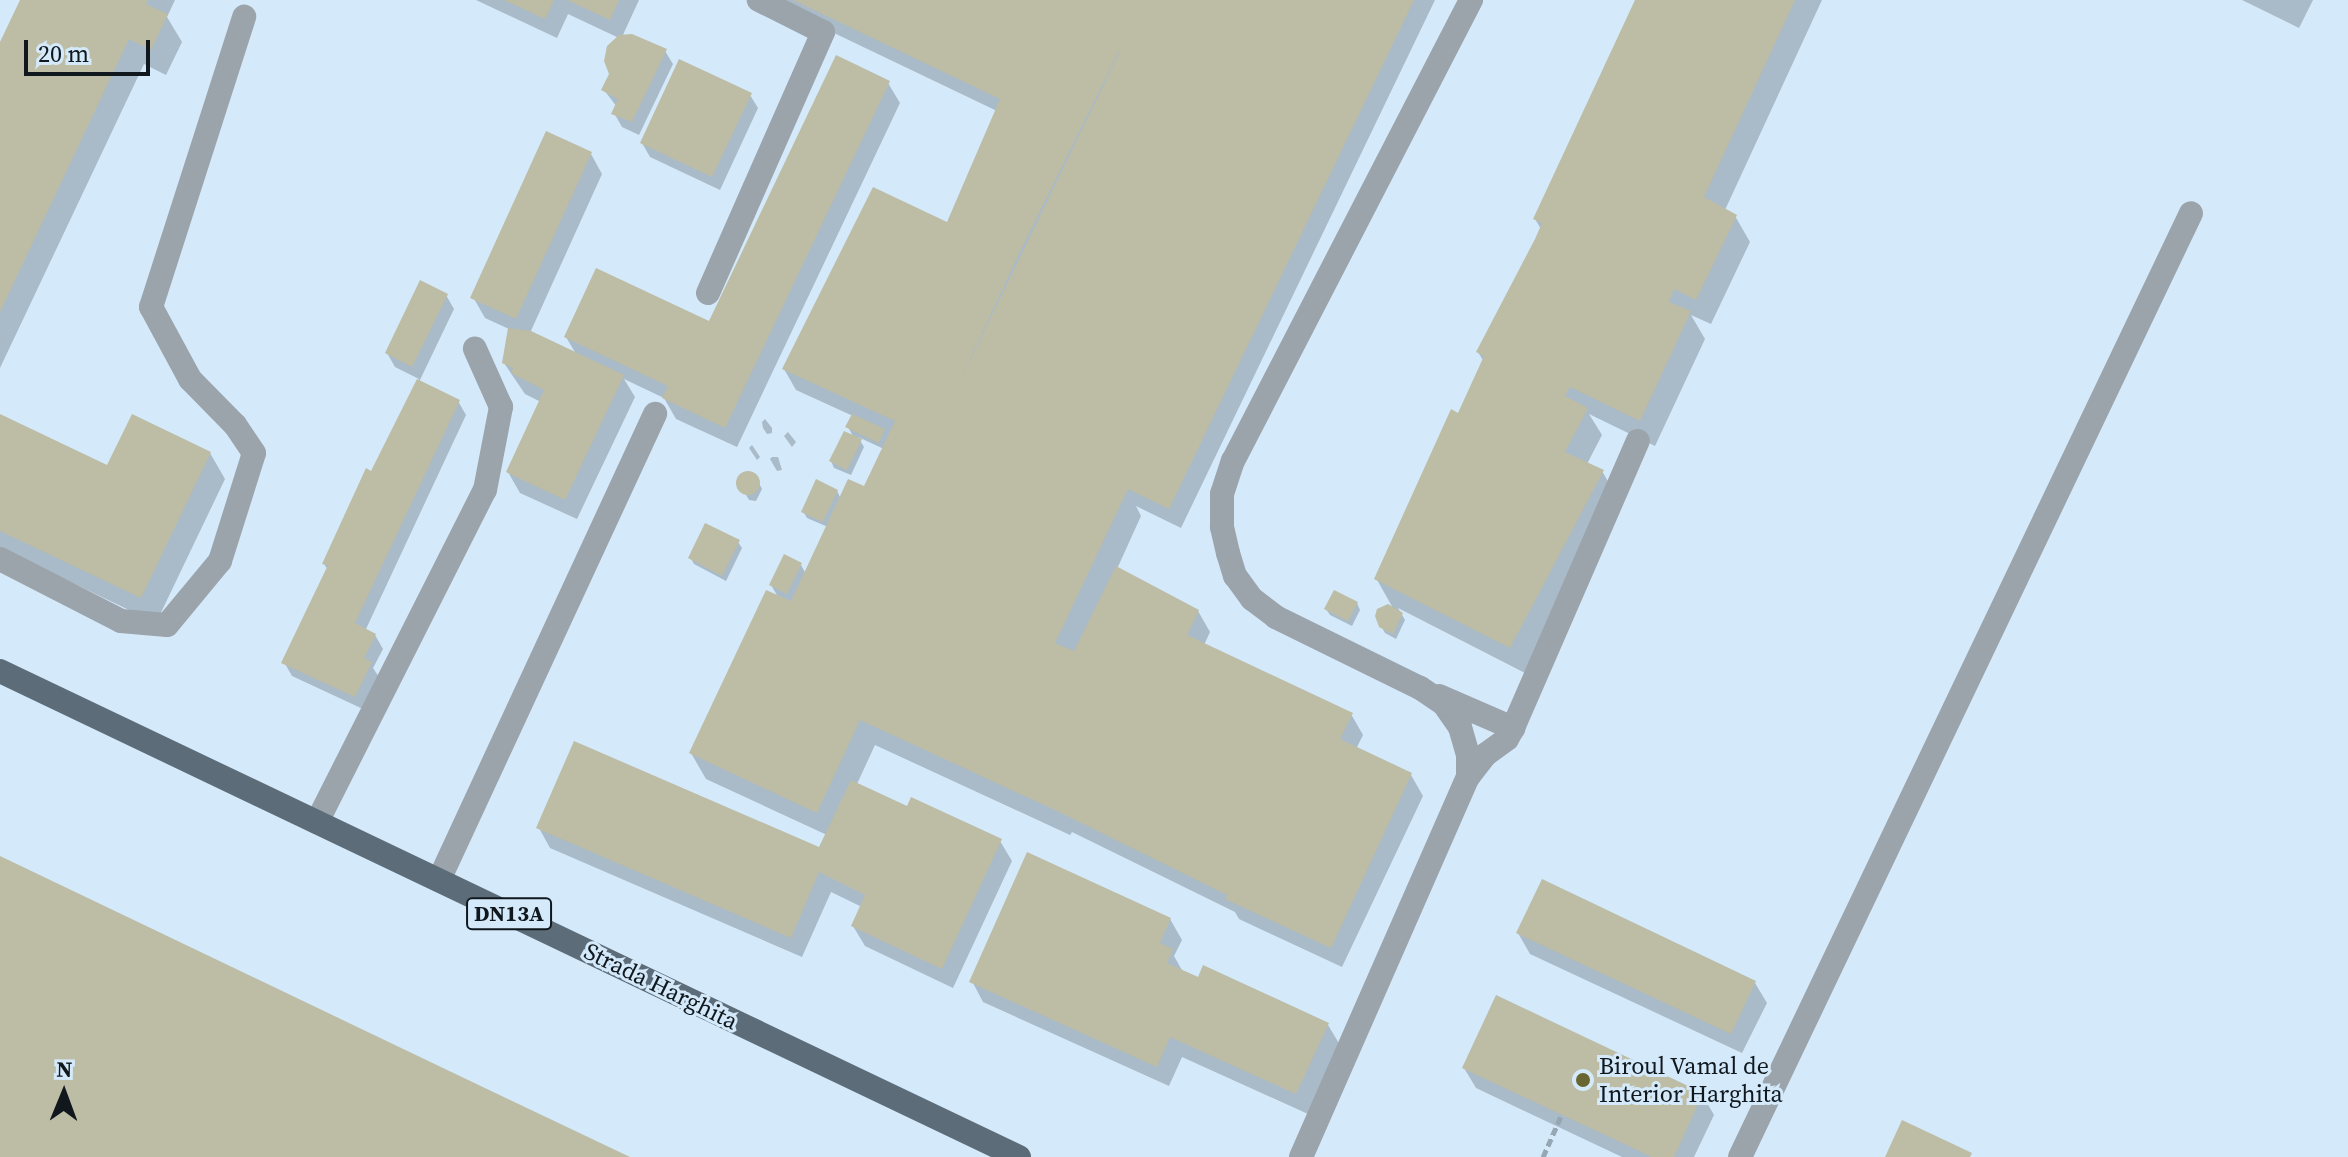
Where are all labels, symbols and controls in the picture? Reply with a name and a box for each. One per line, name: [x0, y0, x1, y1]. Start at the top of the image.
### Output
scale bar: [28, 24, 154, 74]
text: 20 m: [38, 37, 89, 70]
road number: DN13A: [465, 896, 553, 932]
street label: Strada Harghita: [579, 936, 743, 1036]
place label: Biroul Vamal de Interior Harghita: [1599, 1052, 1783, 1108]
north arrow: [24, 1053, 104, 1133]
text: N: [56, 1054, 73, 1084]
marker: Biroul Vamal de Interior Harghita: [1574, 1071, 1592, 1089]

